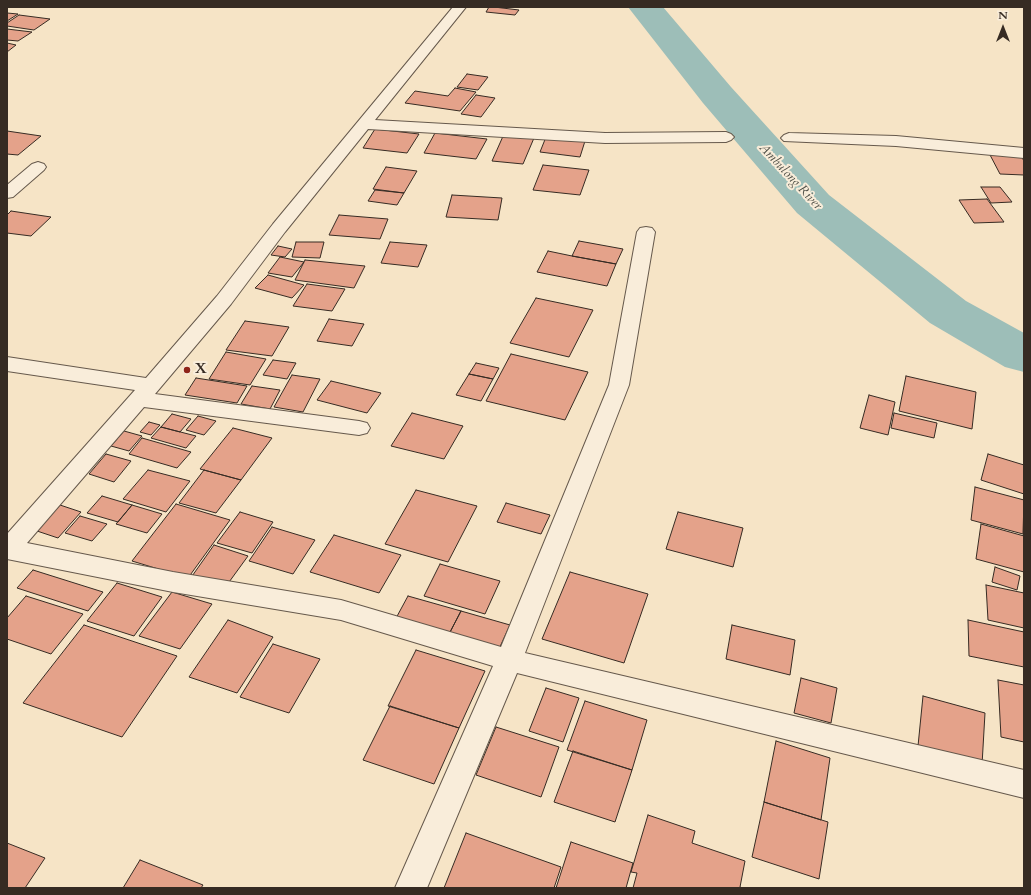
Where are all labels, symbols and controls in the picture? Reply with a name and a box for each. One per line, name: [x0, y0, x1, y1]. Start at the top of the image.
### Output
north arrow: [983, 8, 1023, 48]
text: N: [998, 8, 1008, 23]
water label: Ambulong River: [755, 141, 825, 213]
place label: X: [195, 362, 207, 378]
marker: X: [182, 365, 192, 375]

